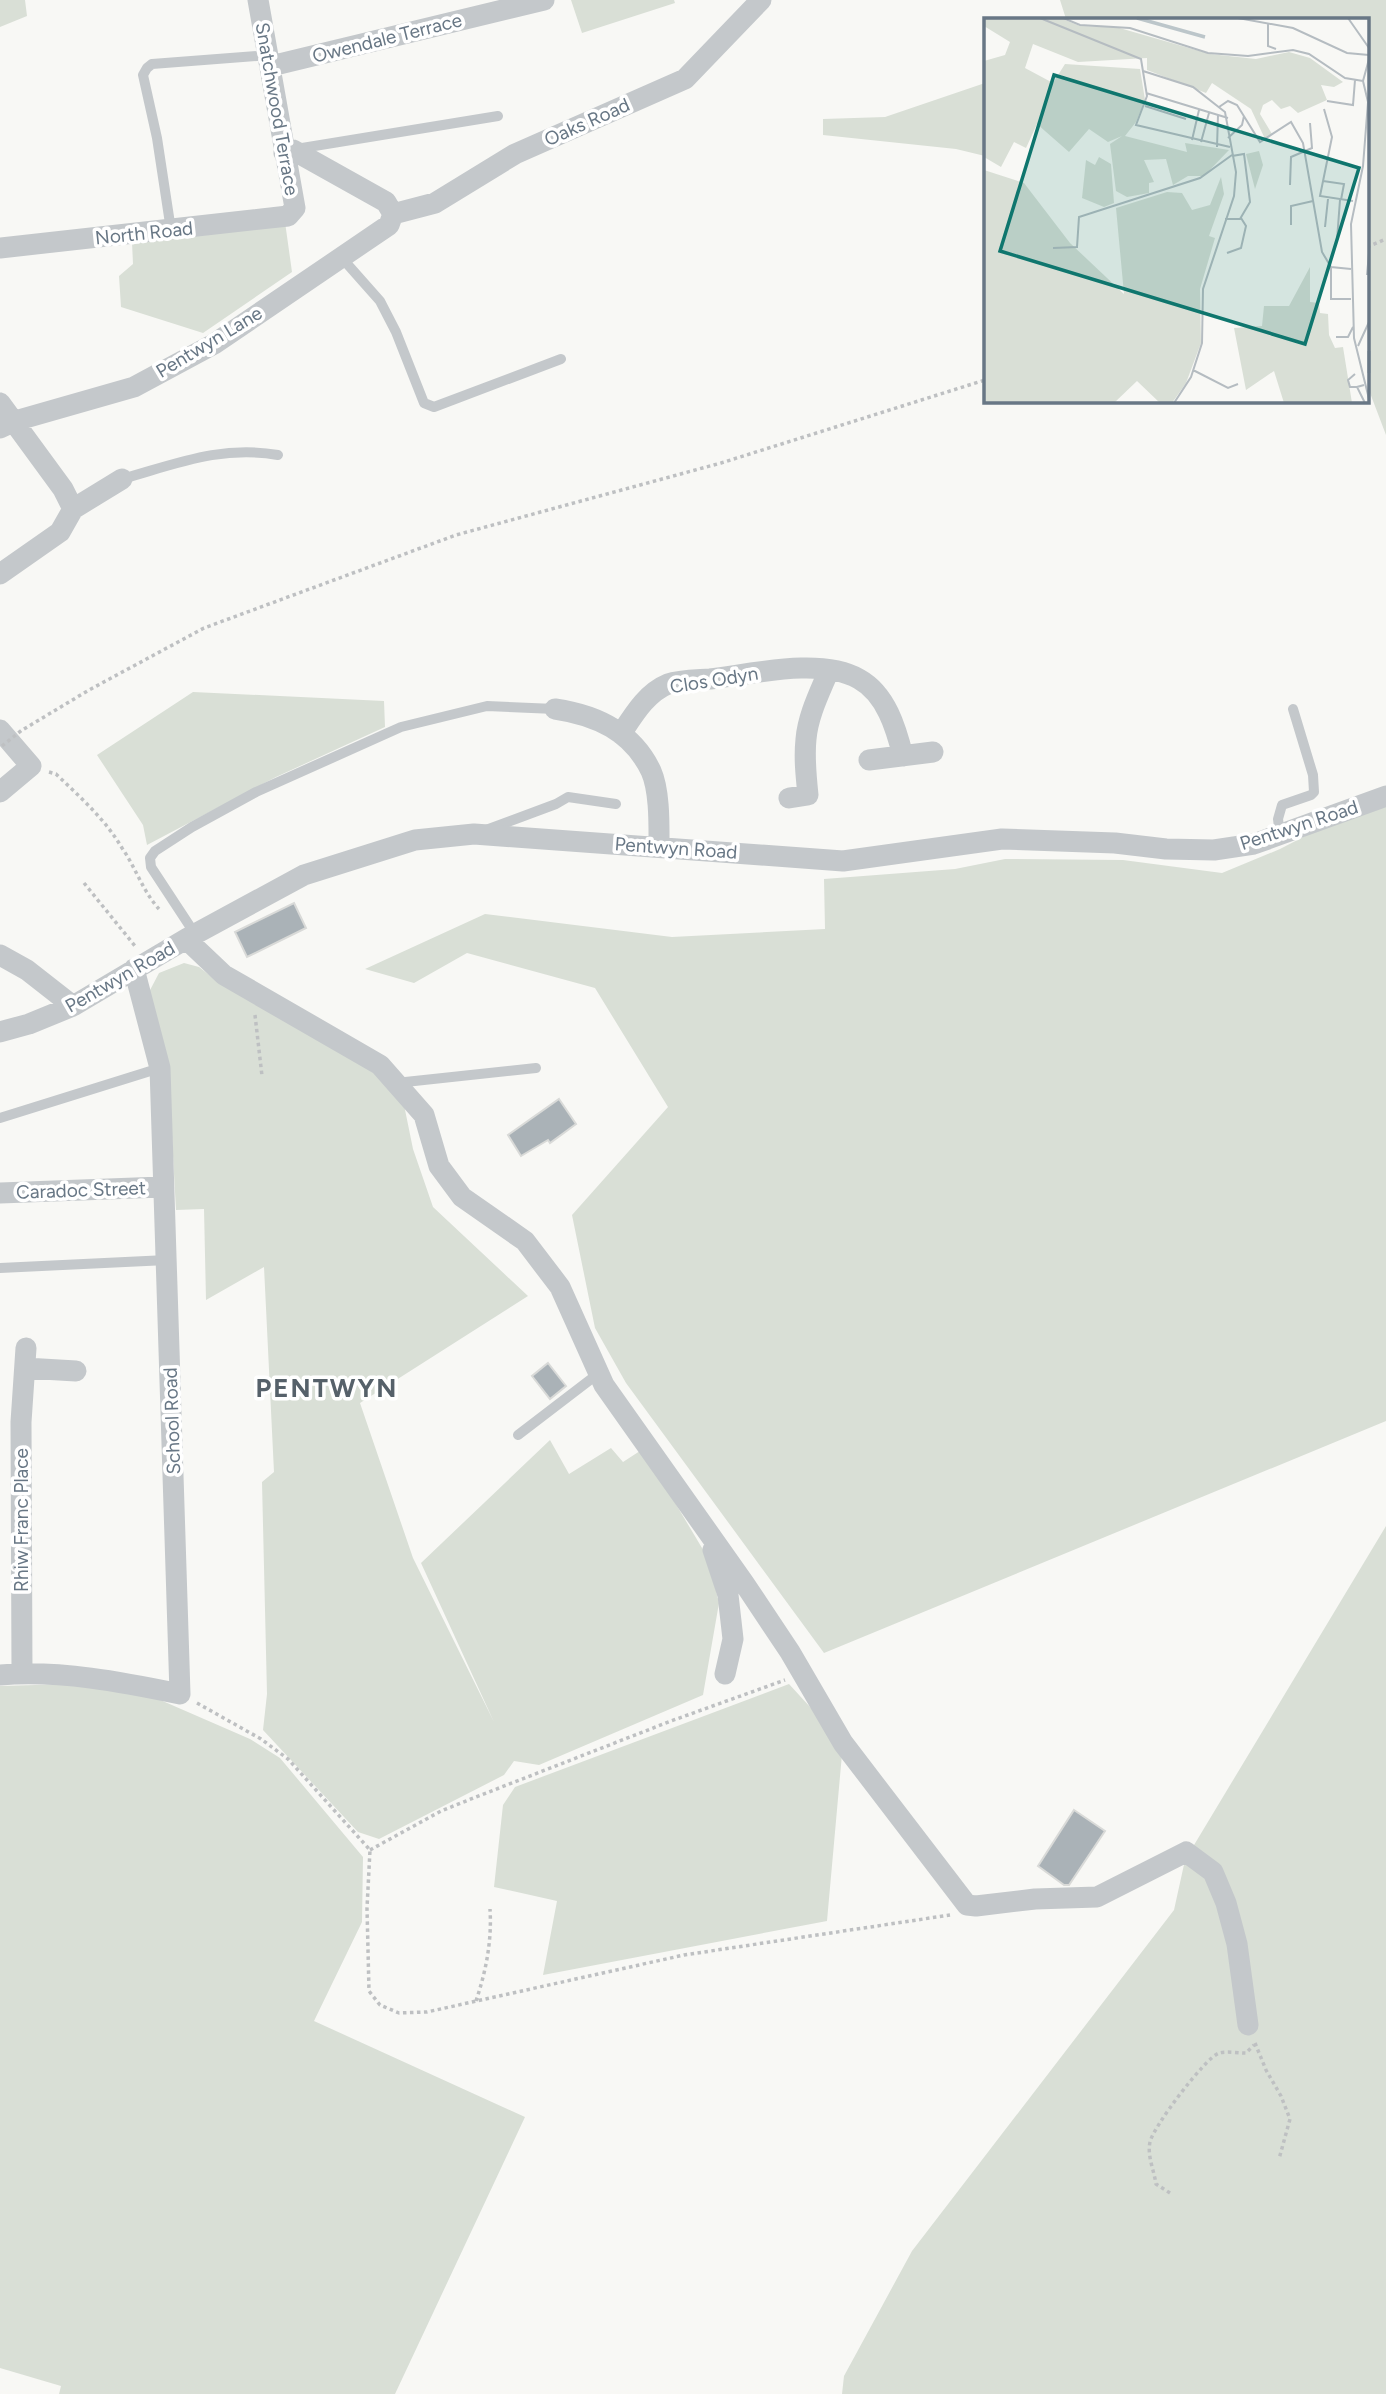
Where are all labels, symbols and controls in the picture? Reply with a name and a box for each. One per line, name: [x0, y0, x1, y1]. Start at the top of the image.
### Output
street label: Owendale Terrace: [310, 8, 464, 68]
inset map: [984, 18, 1368, 402]
street label: Snatchwood Terrace: [250, 21, 304, 197]
street label: Oaks Road: [541, 93, 633, 151]
street label: North Road: [94, 216, 194, 250]
street label: Pentwyn Lane: [152, 301, 266, 383]
street label: Clos Odyn: [668, 662, 760, 698]
street label: Pentwyn Road: [1237, 795, 1361, 855]
street label: Pentwyn Road: [614, 832, 738, 864]
street label: Pentwyn Road: [61, 936, 179, 1018]
street label: Caradoc Street: [16, 1176, 146, 1204]
street label: School Road: [159, 1367, 185, 1475]
district label: PENTWYN: [256, 1372, 398, 1404]
street label: Rhiw Franc Place: [10, 1448, 33, 1592]

